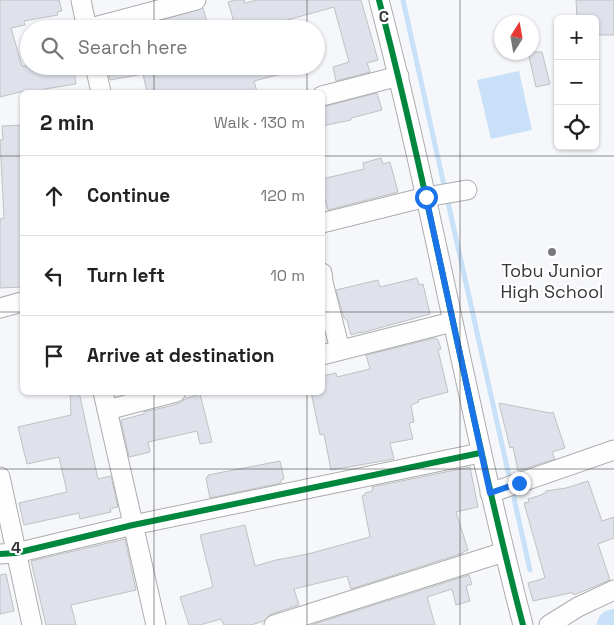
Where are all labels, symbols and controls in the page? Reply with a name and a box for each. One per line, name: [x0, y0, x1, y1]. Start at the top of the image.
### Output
text: C: [379, 6, 389, 27]
north arrow: [494, 15, 539, 60]
map controls: [554, 15, 599, 150]
button: +: [554, 15, 599, 60]
search box: [20, 20, 325, 75]
icon: search: [38, 34, 66, 62]
text: Search here: [78, 35, 188, 60]
button: −: [554, 60, 599, 105]
button: locate: [554, 105, 599, 150]
text: 2 min: [40, 109, 94, 136]
text: Walk · 130 m: [214, 112, 305, 133]
icon: ahead: [40, 182, 68, 210]
text: Continue: [87, 183, 170, 208]
text: 120 m: [261, 185, 305, 206]
route start: [415, 186, 438, 209]
marker: Tobu Junior High School: [546, 246, 558, 258]
place label: Tobu Junior High School: [501, 259, 603, 303]
icon: left: [40, 262, 68, 290]
text: Turn left: [87, 263, 165, 288]
text: 10 m: [270, 265, 305, 286]
icon: arrive: [40, 342, 68, 370]
text: Arrive at destination: [87, 343, 275, 368]
route end: [508, 472, 531, 495]
text: 4: [11, 537, 21, 558]

